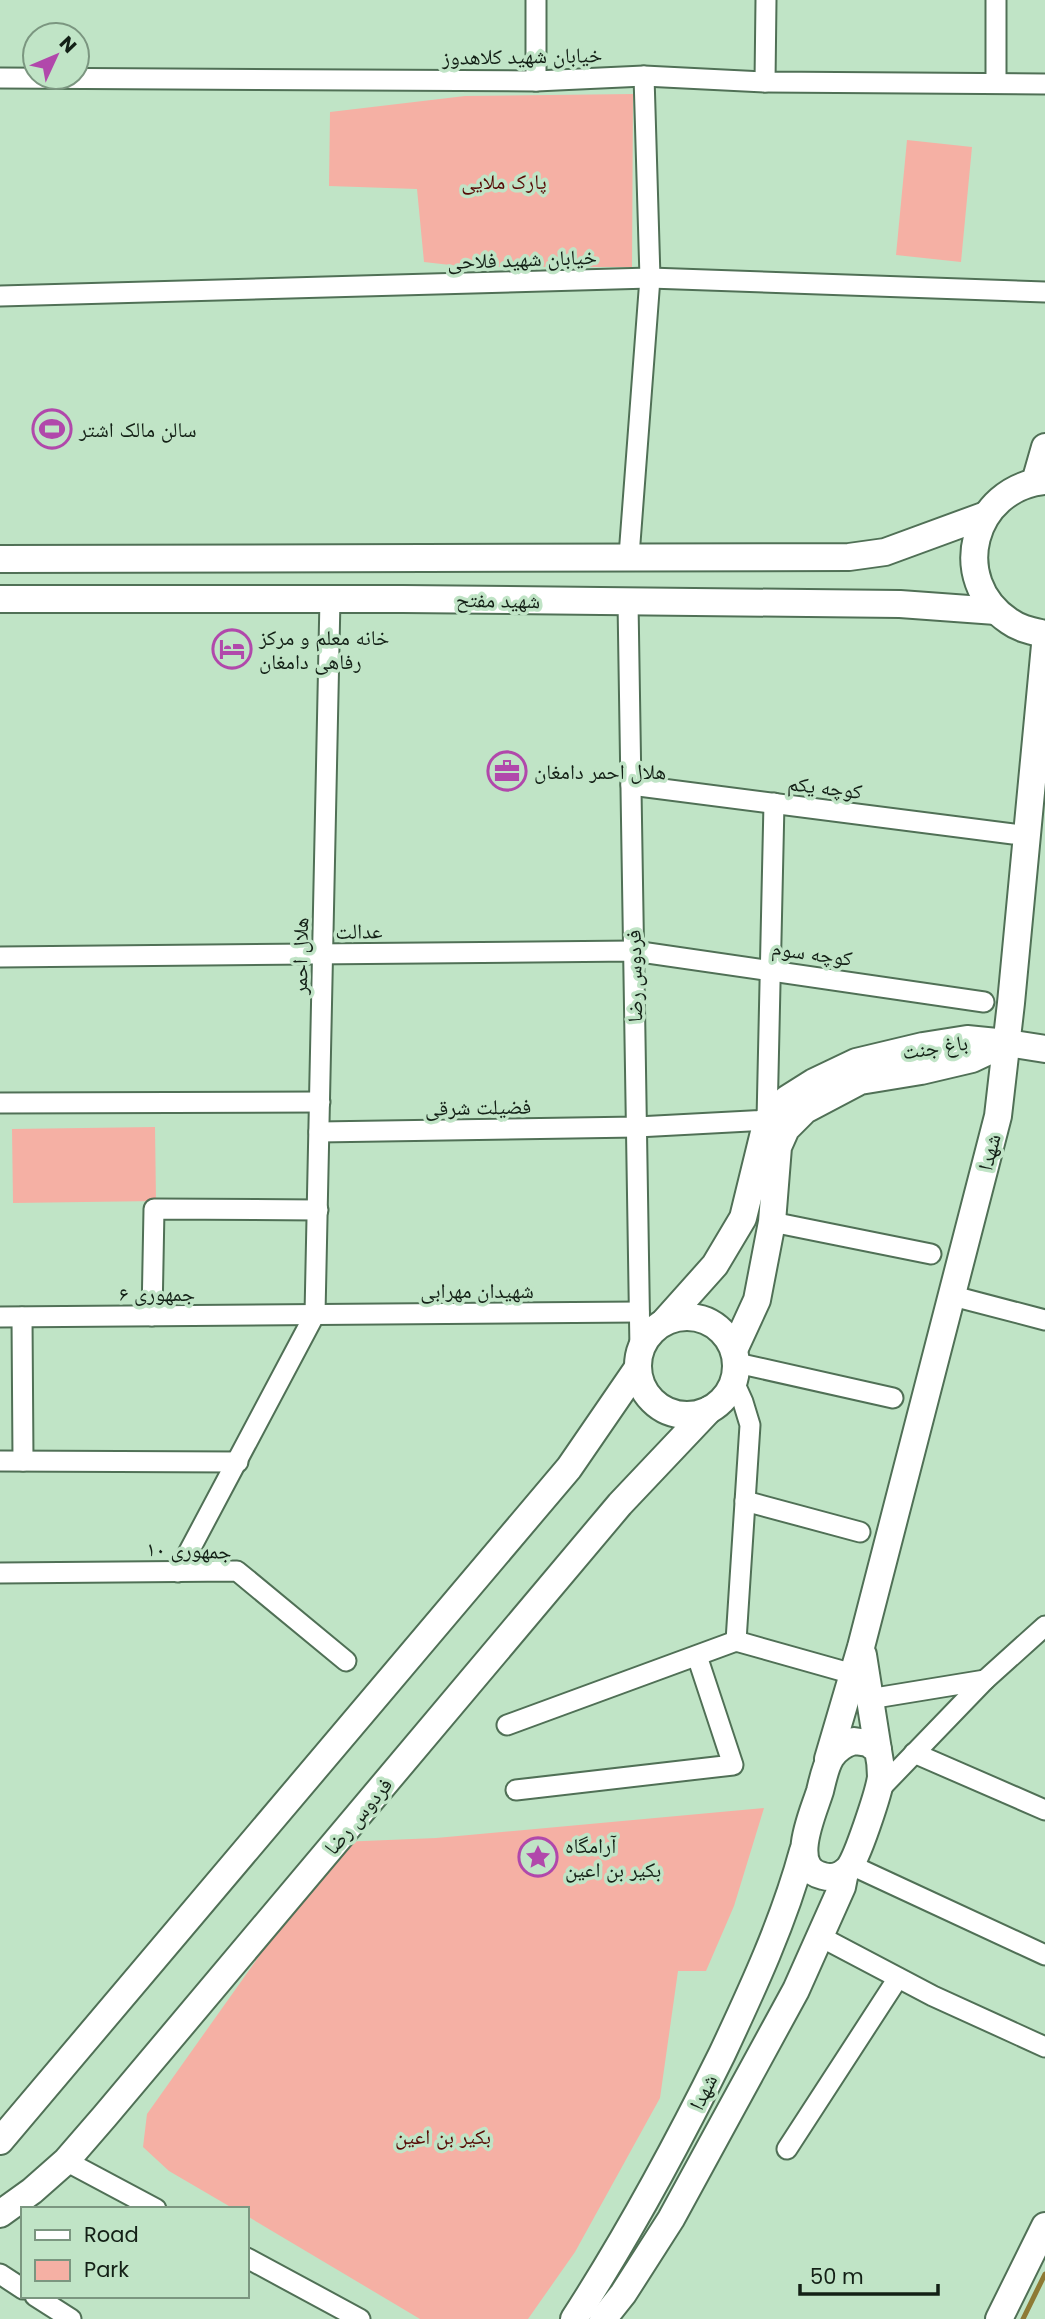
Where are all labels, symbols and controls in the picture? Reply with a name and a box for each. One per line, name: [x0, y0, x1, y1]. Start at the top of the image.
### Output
north arrow: [21, 21, 91, 91]
text: N: [53, 30, 83, 59]
street label: خیابان شهید کلاهدوز: [441, 40, 602, 72]
park label: پارک ملایی: [461, 167, 547, 196]
street label: خیابان شهید فلاحی: [447, 242, 597, 276]
sports icon: سالن مالک اشتر: [31, 408, 73, 450]
place label: سالن مالک اشتر: [78, 415, 197, 444]
street label: شهید مفتح: [456, 585, 540, 615]
place label: خانه معلم و مرکز رفاهی دامغان: [258, 623, 389, 676]
hotel icon: خانه معلم و مرکز رفاهی دامغان: [211, 628, 253, 670]
office icon: هلال احمر دامغان: [486, 750, 528, 792]
place label: هلال احمر دامغان: [534, 757, 666, 786]
street label: کوچه یکم: [786, 768, 864, 806]
street label: عدالت: [335, 916, 383, 946]
street label: هلال احمر: [285, 917, 315, 996]
street label: فردوس رضا: [619, 929, 649, 1023]
street label: کوچه سوم: [770, 933, 854, 973]
street label: باغ جنت: [900, 1028, 970, 1066]
street label: فضیلت شرقی: [425, 1092, 531, 1122]
street label: شهدا: [970, 1131, 1008, 1173]
street label: شهیدان مهرابی: [420, 1276, 534, 1305]
street label: جمهوری ۶: [119, 1279, 195, 1308]
street label: جمهوری ۱۰: [146, 1534, 232, 1566]
street label: فردوس رضا: [317, 1771, 399, 1861]
place label: آرامگاه بکیر بن اعین: [565, 1831, 661, 1884]
place icon: آرامگاه بکیر بن اعین: [517, 1836, 559, 1878]
street label: شهدا: [682, 2069, 724, 2115]
park label: بکیر بن اعین: [395, 2122, 491, 2151]
legend: [21, 2207, 248, 2298]
text: Road: [84, 2220, 139, 2249]
scale bar: [800, 2252, 938, 2296]
text: Park: [84, 2255, 129, 2284]
text: 50 m: [810, 2262, 864, 2291]

